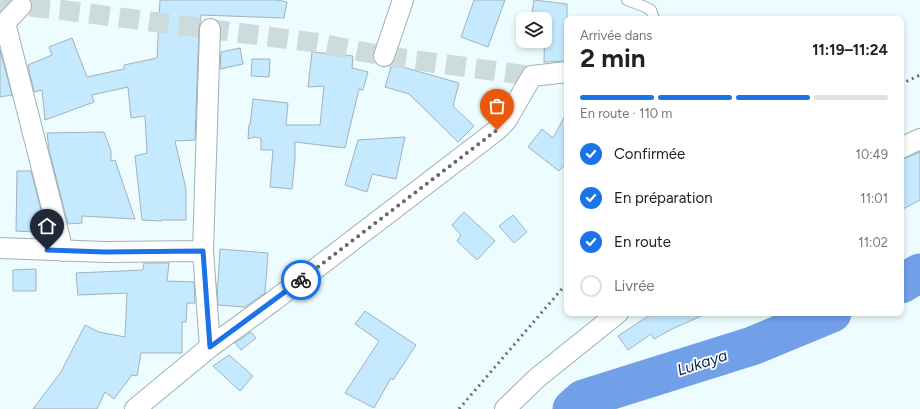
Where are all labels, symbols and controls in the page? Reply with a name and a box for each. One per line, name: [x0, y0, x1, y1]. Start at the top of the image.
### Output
map controls: [516, 12, 552, 48]
button: layers: [516, 12, 552, 48]
text: Arrivée dans: [580, 28, 652, 43]
text: 11:19–11:24: [812, 41, 888, 59]
text: 2 min: [580, 42, 646, 74]
pin: [480, 89, 514, 130]
icon: bag: [486, 95, 508, 117]
text: En route · 110 m: [580, 106, 672, 121]
icon: check: [580, 143, 602, 165]
text: Confirmée: [614, 145, 685, 163]
text: 10:49: [856, 147, 888, 162]
icon: check: [580, 187, 602, 209]
text: En préparation: [614, 189, 713, 207]
text: 11:01: [860, 191, 888, 206]
pin: [30, 209, 64, 250]
icon: home: [36, 215, 58, 237]
icon: check: [580, 231, 602, 253]
text: En route: [614, 233, 671, 251]
text: 11:02: [858, 235, 888, 250]
courier: [281, 260, 321, 300]
icon: bike: [290, 269, 312, 291]
text: Livrée: [614, 277, 655, 295]
water label: Lukaya: [675, 345, 730, 380]

